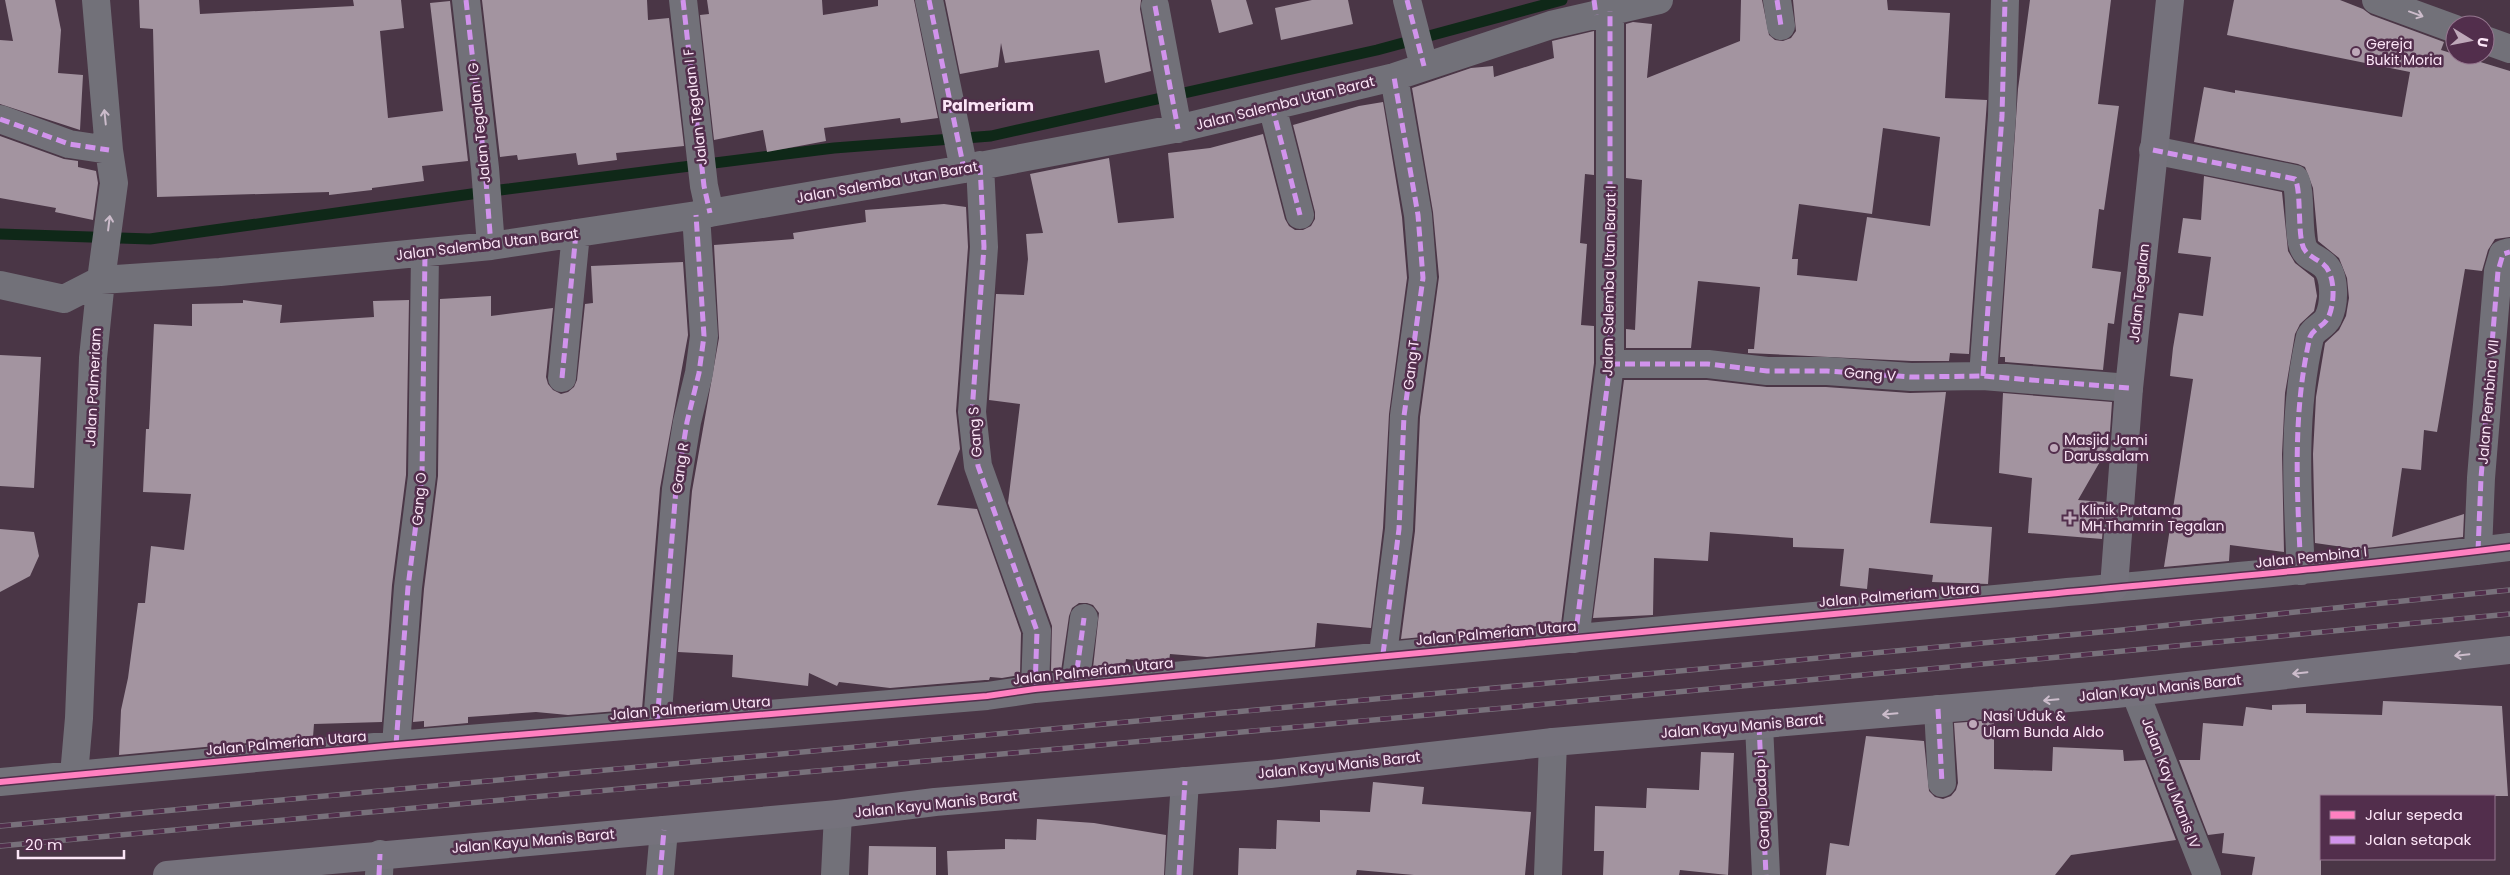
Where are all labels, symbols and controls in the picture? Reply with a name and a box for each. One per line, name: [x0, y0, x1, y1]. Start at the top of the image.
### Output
one-way arrow: [2407, 10, 2423, 19]
north arrow: [2445, 15, 2495, 65]
place label: Gereja Bukit Moria: [2366, 34, 2442, 70]
text: U: [2472, 36, 2494, 49]
marker: Gereja Bukit Moria: [2350, 46, 2362, 58]
street label: Jalan Tegalan I F: [678, 47, 712, 167]
street label: Jalan Tegalan I G: [463, 62, 495, 184]
street label: Jalan Salemba Utan Barat: [1193, 71, 1377, 135]
district label: Palmeriam: [942, 94, 1034, 117]
one-way arrow: [100, 110, 110, 126]
street label: Jalan Salemba Utan Barat: [795, 156, 979, 208]
street label: Jalan Salemba Utan Barat I: [1597, 185, 1621, 377]
one-way arrow: [104, 215, 114, 231]
street label: Jalan Salemba Utan Barat: [395, 223, 579, 265]
street label: Jalan Tegalan: [2124, 242, 2154, 344]
street label: Jalan Palmeriam: [80, 327, 106, 447]
street label: Gang T: [1398, 339, 1424, 391]
street label: Jalan Pembina VII: [2473, 339, 2503, 465]
street label: Gang V: [1843, 362, 1897, 386]
street label: Gang S: [963, 406, 987, 458]
place label: Masjid Jami Darussalam: [2064, 430, 2149, 466]
street label: Gang R: [667, 441, 693, 495]
marker: Masjid Jami Darussalam: [2048, 442, 2060, 454]
street label: Gang O: [407, 471, 431, 527]
place label: Klinik Pratama MH.Thamrin Tegalan: [2081, 500, 2225, 536]
marker: Klinik Pratama MH.Thamrin Tegalan: [2063, 511, 2077, 525]
street label: Jalan Pembina I: [2254, 541, 2368, 573]
street label: Jalan Palmeriam Utara: [1818, 578, 1980, 612]
street label: Jalan Palmeriam Utara: [1415, 616, 1577, 650]
one-way arrow: [2454, 650, 2470, 660]
street label: Jalan Palmeriam Utara: [1012, 653, 1174, 689]
one-way arrow: [2292, 668, 2308, 678]
street label: Jalan Kayu Manis Barat: [2078, 669, 2242, 707]
street label: Jalan Palmeriam Utara: [609, 691, 771, 725]
one-way arrow: [2044, 695, 2060, 704]
place label: Nasi Uduk & Ulam Bunda Aldo: [1983, 706, 2104, 742]
street label: Jalan Kayu Manis Barat: [1660, 709, 1824, 743]
one-way arrow: [1882, 709, 1898, 718]
street label: Jalan Kayu Manis IV: [2137, 715, 2205, 852]
marker: Nasi Uduk & Ulam Bunda Aldo: [1967, 718, 1979, 730]
street label: Jalan Palmeriam Utara: [205, 726, 367, 760]
street label: Jalan Kayu Manis Barat: [1257, 746, 1421, 784]
street label: Gang Dadap 1: [1749, 750, 1775, 850]
street label: Jalan Kayu Manis Barat: [854, 785, 1018, 823]
legend: [2320, 795, 2495, 860]
text: Jalur sepeda: [2365, 804, 2463, 825]
street label: Jalan Kayu Manis Barat: [451, 824, 615, 858]
scale bar: [18, 828, 124, 860]
text: Jalan setapak: [2365, 829, 2472, 850]
text: 20 m: [25, 834, 63, 855]

